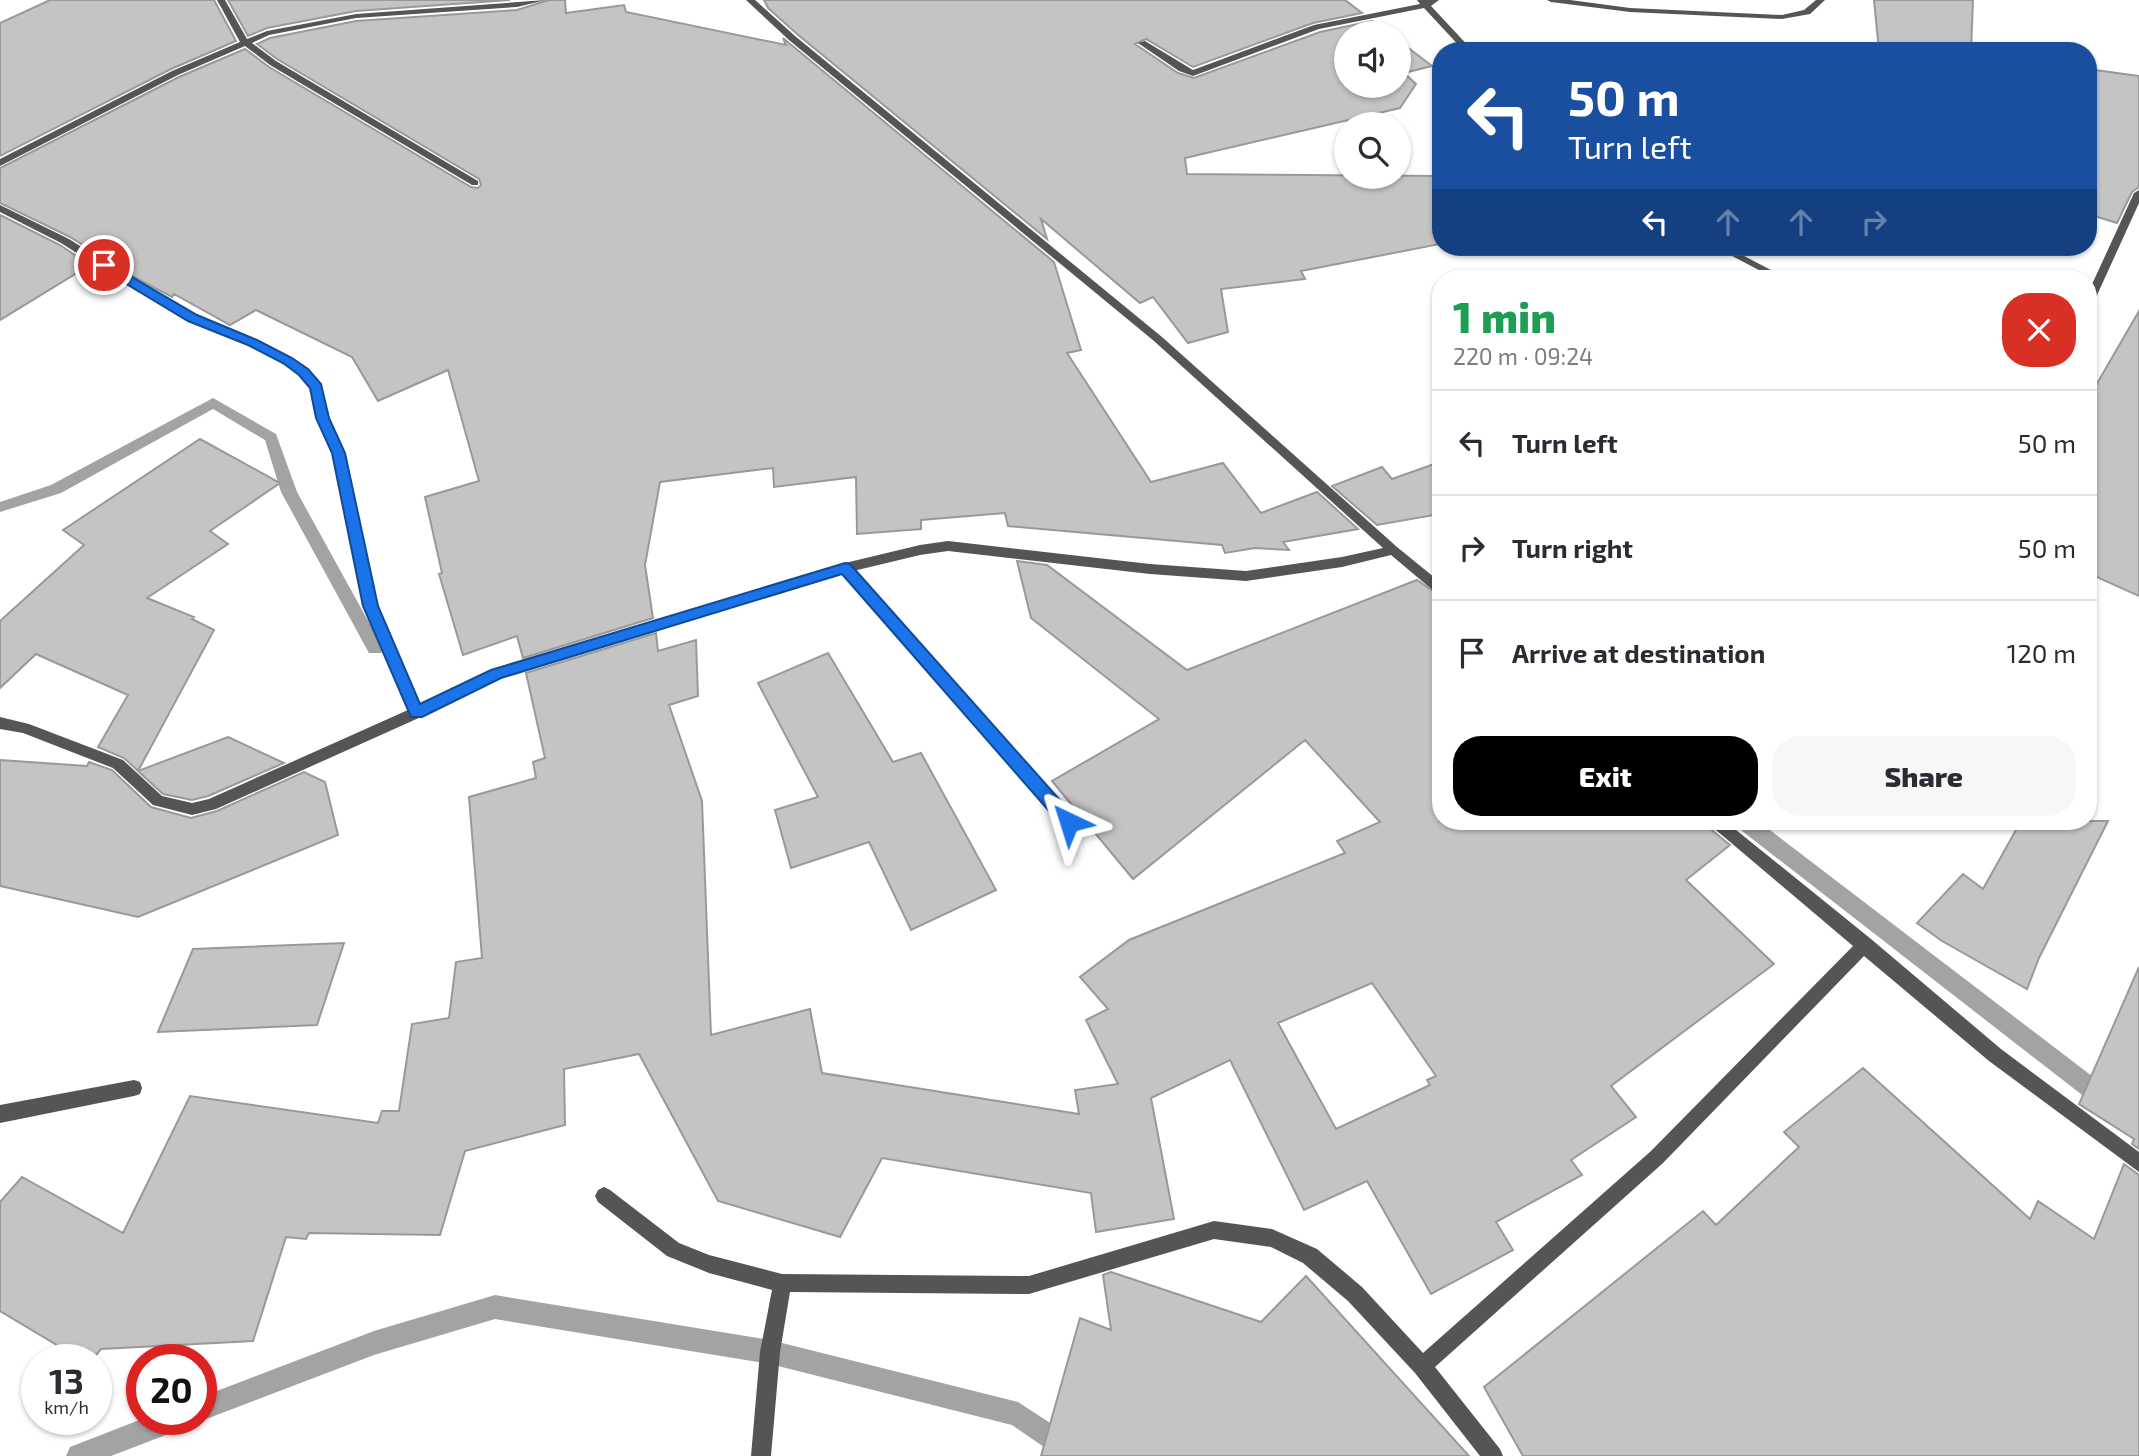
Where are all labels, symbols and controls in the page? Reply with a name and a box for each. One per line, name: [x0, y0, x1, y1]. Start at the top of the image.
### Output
map controls: [1334, 21, 1411, 189]
button: sound: [1334, 21, 1411, 98]
text: 50 m: [1568, 67, 1680, 126]
icon: left: [1453, 70, 1544, 161]
button: search: [1334, 112, 1411, 189]
text: Turn left: [1568, 127, 1692, 165]
icon: left: [1636, 203, 1674, 241]
icon: ahead: [1709, 203, 1747, 241]
icon: ahead: [1782, 203, 1820, 241]
icon: right: [1855, 203, 1893, 241]
pin: [74, 235, 134, 295]
icon: arrive: [85, 246, 123, 284]
text: 1 min: [1453, 291, 1556, 341]
button: close: [2002, 293, 2076, 367]
text: 220 m · 09:24: [1453, 342, 1593, 370]
icon: left: [1453, 424, 1491, 462]
text: Turn left: [1512, 427, 1618, 458]
text: 50 m: [2018, 427, 2076, 458]
icon: right: [1453, 529, 1491, 567]
text: Turn right: [1512, 532, 1633, 563]
text: 50 m: [2018, 532, 2076, 563]
icon: arrive: [1453, 634, 1491, 672]
text: Arrive at destination: [1512, 637, 1765, 668]
text: 120 m: [2007, 637, 2076, 668]
button: Exit: [1453, 736, 1758, 816]
button: Share: [1772, 736, 2076, 816]
position arrow: [1032, 785, 1106, 859]
speed limit sign: 20: [126, 1344, 217, 1435]
text: 13: [49, 1359, 84, 1401]
text: km/h: [44, 1396, 89, 1418]

